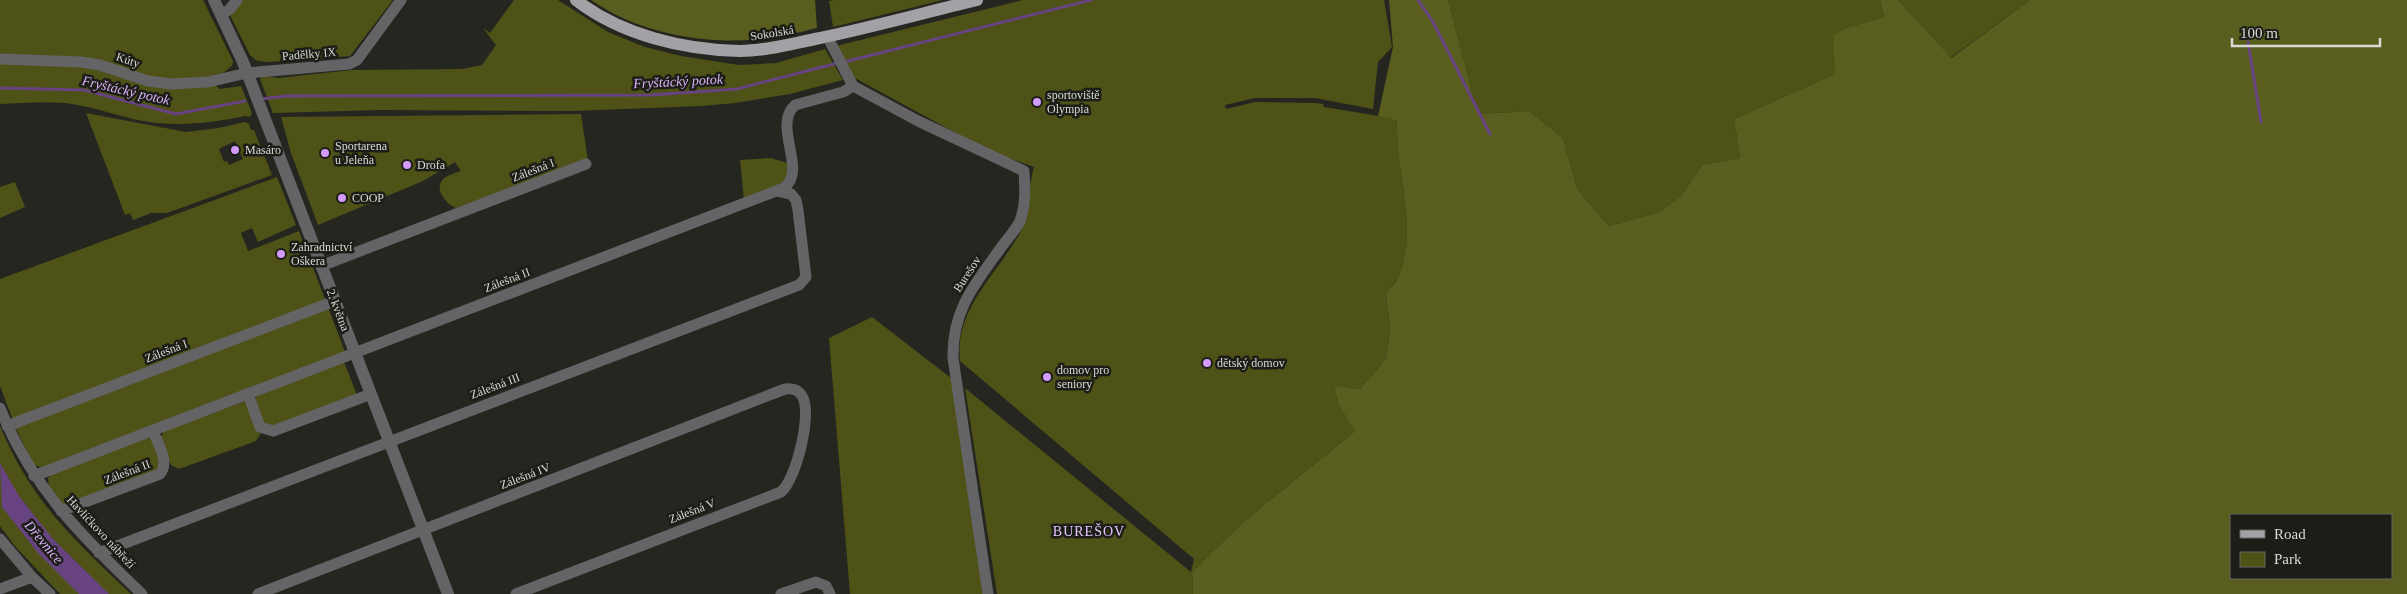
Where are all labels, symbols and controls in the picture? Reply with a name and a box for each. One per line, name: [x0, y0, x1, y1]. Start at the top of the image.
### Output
scale bar: [2232, 15, 2380, 47]
street label: Sokolská: [749, 23, 795, 43]
text: 100 m: [2240, 25, 2278, 41]
street label: Padělky IX: [281, 45, 337, 63]
street label: Kúty: [114, 50, 142, 70]
water label: Fryštácký potok: [632, 72, 724, 91]
water label: Fryštácký potok: [79, 73, 172, 108]
place label: sportoviště Olympia: [1047, 88, 1100, 116]
marker: sportoviště Olympia: [1031, 96, 1043, 108]
place label: Sportarena u Jeleňa: [335, 139, 388, 167]
place label: Masáro: [245, 143, 281, 157]
marker: Masáro: [229, 144, 241, 156]
marker: Sportarena u Jeleňa: [319, 147, 331, 159]
street label: Zálešná I: [510, 156, 556, 184]
place label: Drofa: [417, 158, 446, 172]
marker: Drofa: [401, 159, 413, 171]
place label: COOP: [352, 191, 384, 205]
marker: COOP: [336, 192, 348, 204]
place label: Zahradnictví Oškera: [291, 240, 353, 268]
marker: Zahradnictví Oškera: [275, 248, 287, 260]
street label: Burešov: [950, 253, 984, 295]
street label: Zálešná II: [482, 265, 532, 295]
street label: 2. května: [324, 287, 353, 334]
street label: Zálešná I: [143, 337, 189, 365]
place label: dětský domov: [1217, 356, 1285, 370]
marker: dětský domov: [1201, 357, 1213, 369]
place label: domov pro seniory: [1057, 363, 1109, 391]
street label: Zálešná III: [468, 370, 522, 402]
marker: domov pro seniory: [1041, 371, 1053, 383]
street label: Zálešná II: [102, 457, 152, 487]
street label: Zálešná IV: [498, 460, 553, 492]
street label: Havlíčkovo nábřeží: [64, 493, 139, 572]
street label: Zálešná V: [667, 496, 718, 526]
legend: [2230, 514, 2392, 579]
water label: Dřevnice: [21, 517, 66, 567]
district label: BUREŠOV: [1053, 523, 1125, 539]
text: Road: [2274, 526, 2306, 542]
text: Park: [2274, 551, 2302, 567]

